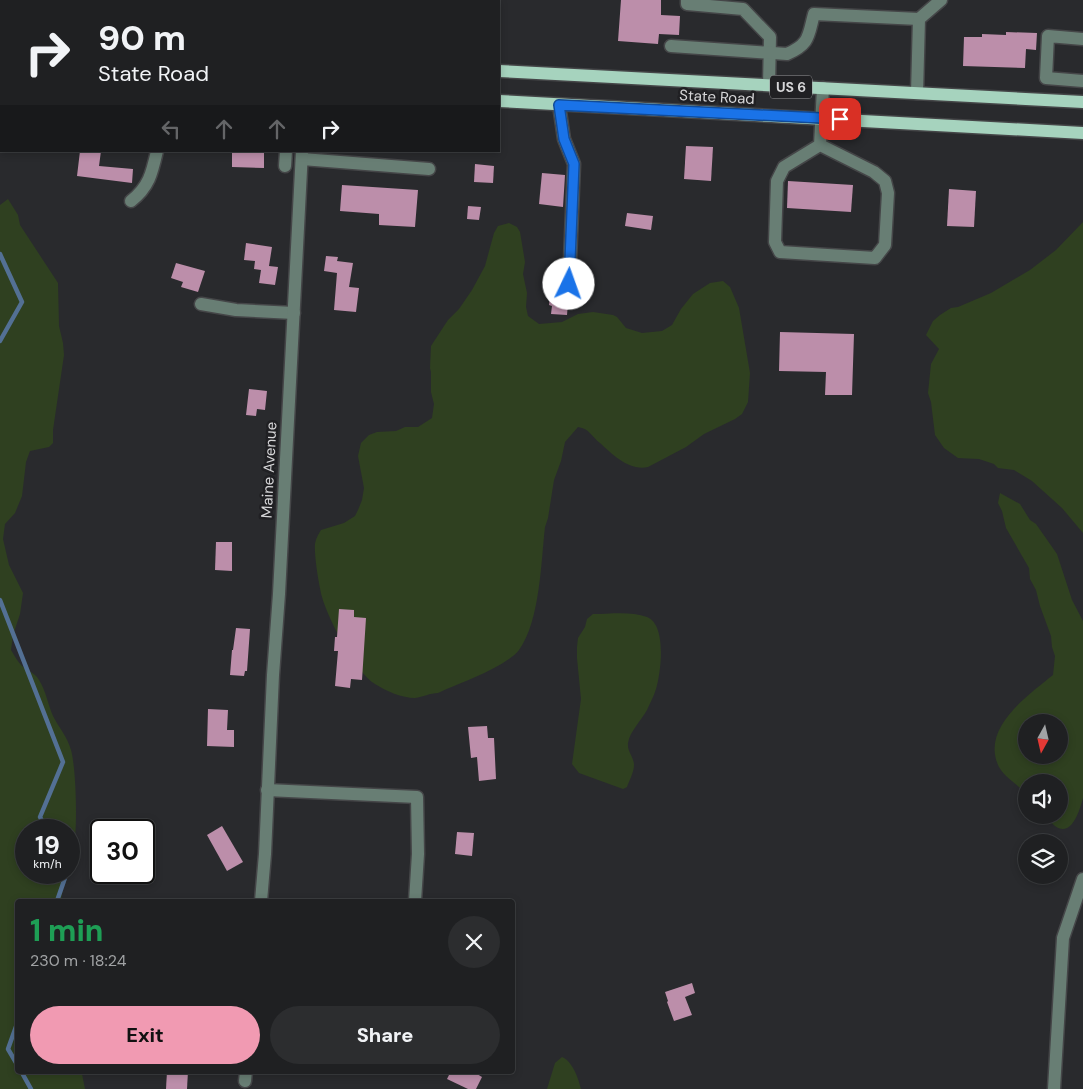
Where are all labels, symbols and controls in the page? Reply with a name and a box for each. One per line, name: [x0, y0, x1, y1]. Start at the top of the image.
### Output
text: 90 m: [98, 15, 186, 61]
icon: right: [15, 20, 80, 85]
text: State Road: [98, 59, 209, 88]
road number: US 6: [770, 75, 812, 98]
street label: State Road: [679, 85, 755, 109]
pin: [819, 98, 861, 140]
icon: arrive: [826, 105, 854, 133]
icon: left: [157, 115, 185, 143]
icon: ahead: [210, 115, 238, 143]
icon: ahead: [263, 115, 291, 143]
icon: right: [316, 115, 344, 143]
position arrow: [542, 257, 594, 309]
street label: Maine Avenue: [256, 421, 282, 519]
north arrow: [1018, 714, 1068, 764]
map controls: [1018, 714, 1068, 884]
button: sound: [1018, 774, 1068, 824]
speed limit sign: 30: [90, 819, 155, 884]
text: 19: [35, 829, 60, 862]
button: layers: [1018, 834, 1068, 884]
text: km/h: [33, 856, 62, 872]
text: 1 min: [30, 911, 103, 950]
button: close: [448, 916, 500, 968]
text: 230 m · 18:24: [30, 950, 126, 971]
button: Exit: [30, 1006, 260, 1064]
button: Share: [270, 1006, 500, 1064]

